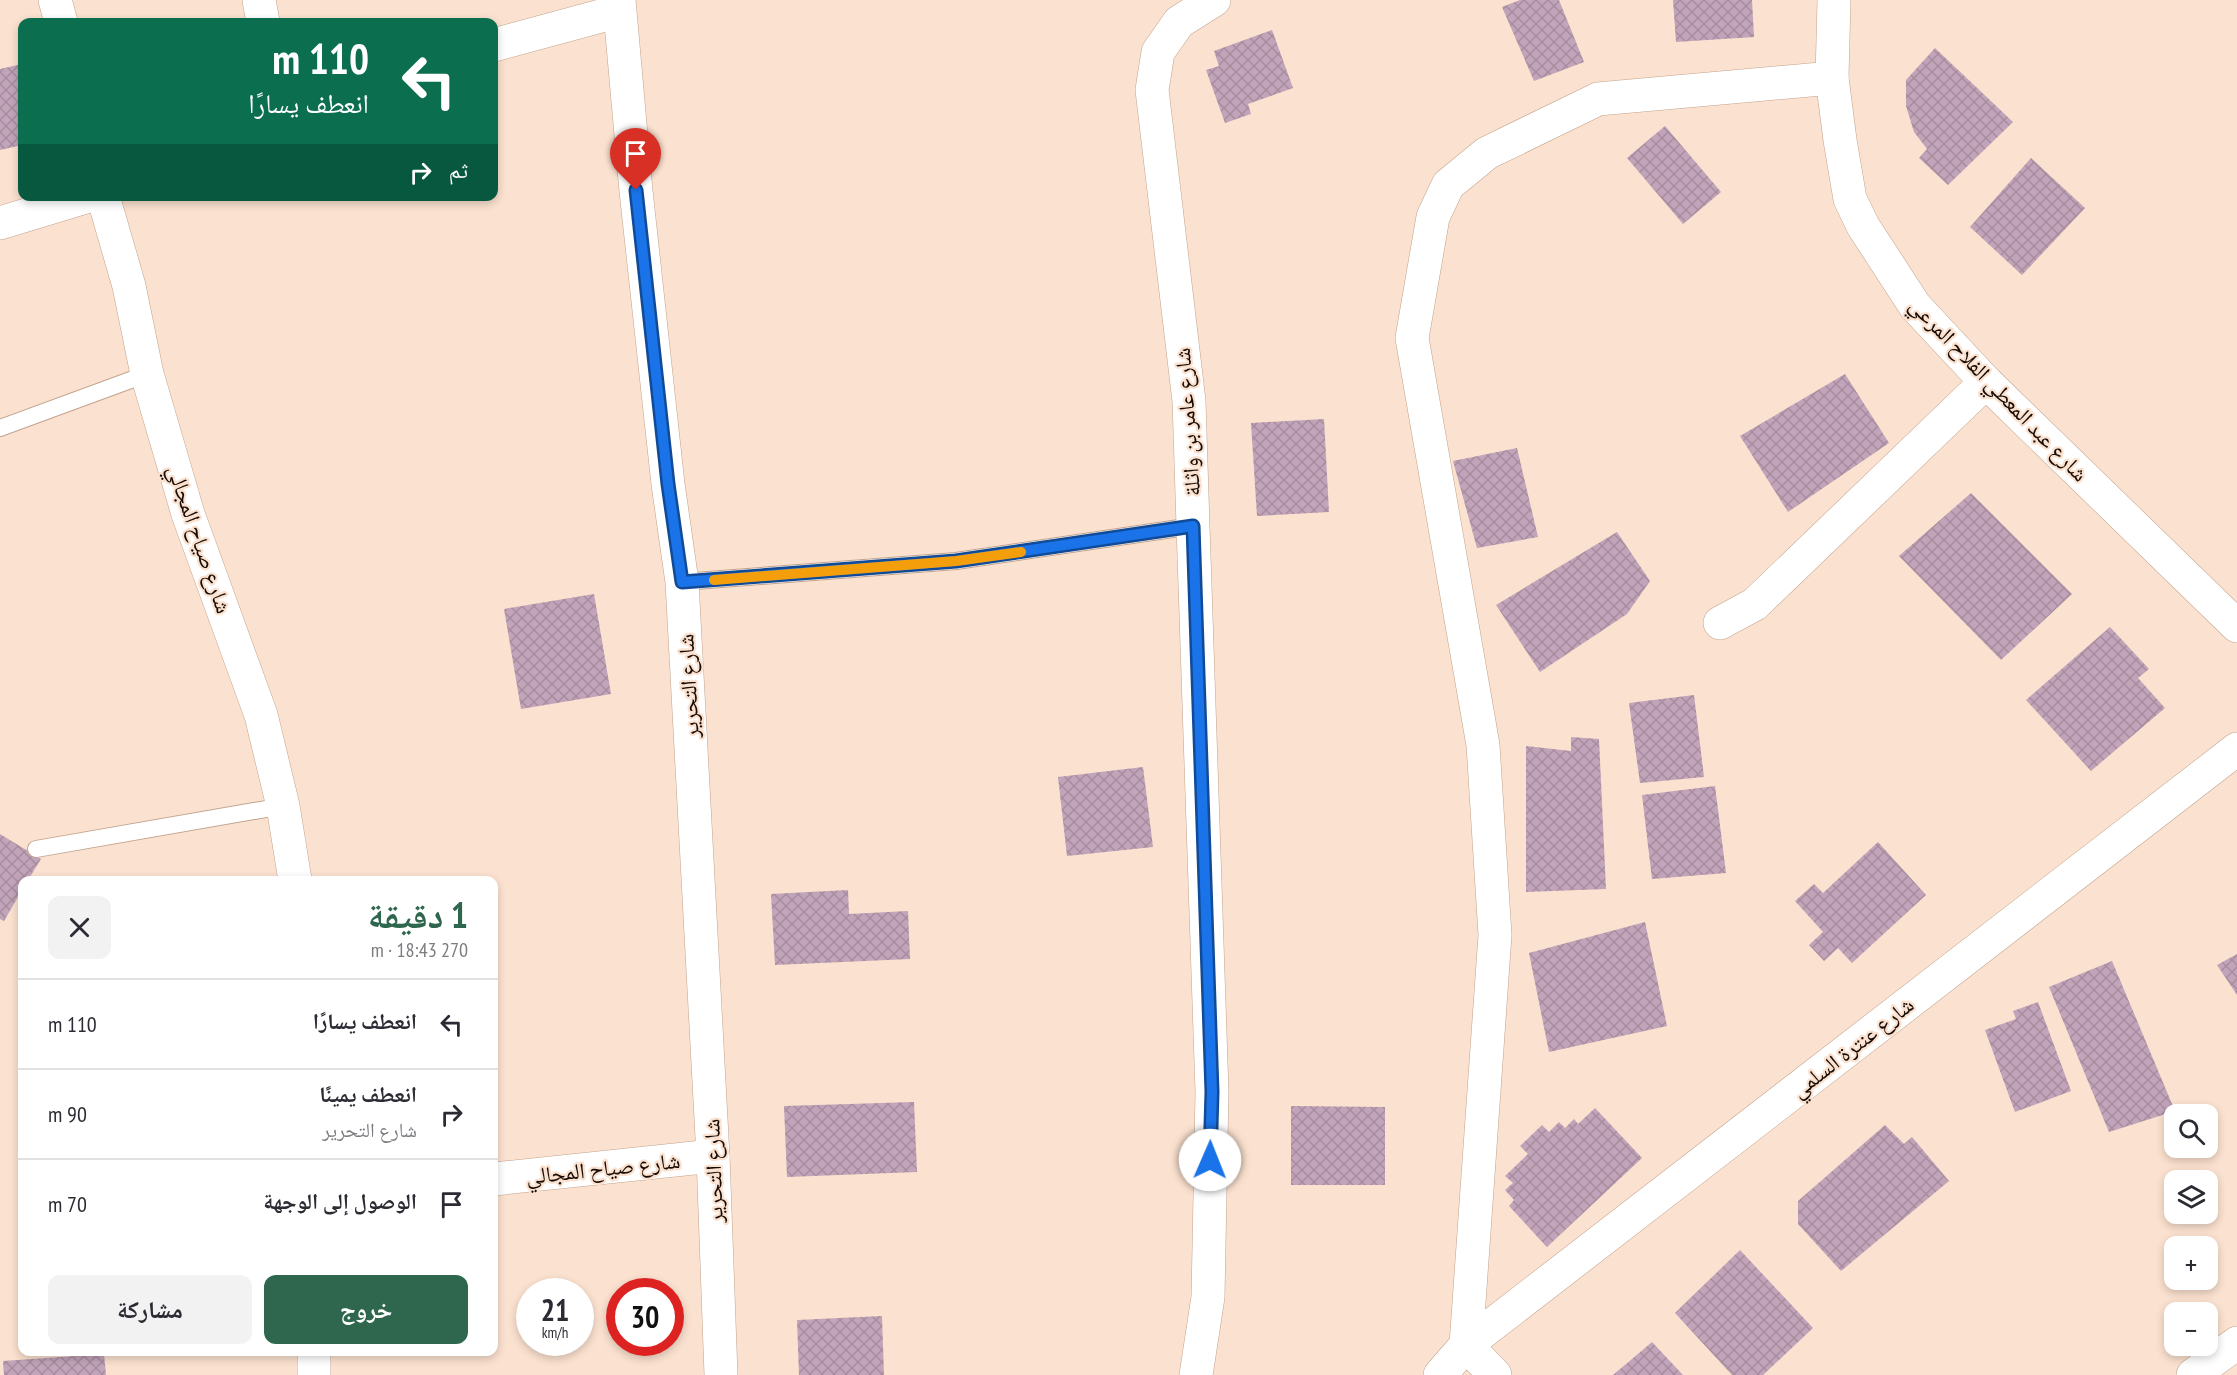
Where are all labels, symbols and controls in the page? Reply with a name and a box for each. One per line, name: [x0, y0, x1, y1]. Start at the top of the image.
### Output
text: 110 m: [272, 31, 369, 86]
icon: left: [390, 42, 468, 120]
text: انعطف يسارًا: [248, 86, 369, 120]
pin: [610, 128, 661, 190]
icon: arrive: [619, 137, 652, 170]
icon: right: [404, 156, 437, 189]
text: ثم: [449, 156, 468, 184]
street label: شارع عبد المعطي الفلاح المرعي: [1901, 291, 2094, 489]
street label: شارع عامر بن واثلة: [1168, 347, 1206, 497]
street label: شارع صياح المجالي: [158, 461, 238, 618]
street label: شارع التحرير: [671, 633, 705, 740]
text: 1 دقيقة: [368, 891, 468, 938]
button: close: [48, 896, 111, 959]
text: 270 m · 18:43: [371, 937, 468, 963]
street label: شارع عنترة السلمي: [1785, 990, 1921, 1107]
text: انعطف يسارًا: [313, 1007, 417, 1035]
icon: left: [435, 1008, 468, 1041]
text: 110 m: [48, 1010, 97, 1038]
text: انعطف يمينًا: [319, 1080, 417, 1108]
icon: right: [435, 1098, 468, 1131]
text: 90 m: [48, 1100, 87, 1128]
map controls: [2164, 1104, 2218, 1356]
button: search: [2164, 1104, 2218, 1158]
text: شارع التحرير: [322, 1117, 417, 1143]
street label: شارع التحرير: [697, 1118, 729, 1225]
position arrow: [1178, 1128, 1242, 1192]
street label: شارع صياح المجالي: [525, 1146, 682, 1194]
button: layers: [2164, 1170, 2218, 1224]
text: الوصول إلى الوجهة: [263, 1187, 417, 1215]
icon: arrive: [435, 1188, 468, 1221]
text: 70 m: [48, 1190, 87, 1218]
button: +: [2164, 1236, 2218, 1290]
button: مشاركة: [48, 1275, 252, 1344]
button: خروج: [264, 1275, 468, 1344]
speed limit sign: 30: [606, 1278, 684, 1356]
text: 21: [541, 1290, 569, 1329]
button: −: [2164, 1302, 2218, 1356]
text: km/h: [542, 1323, 568, 1342]

